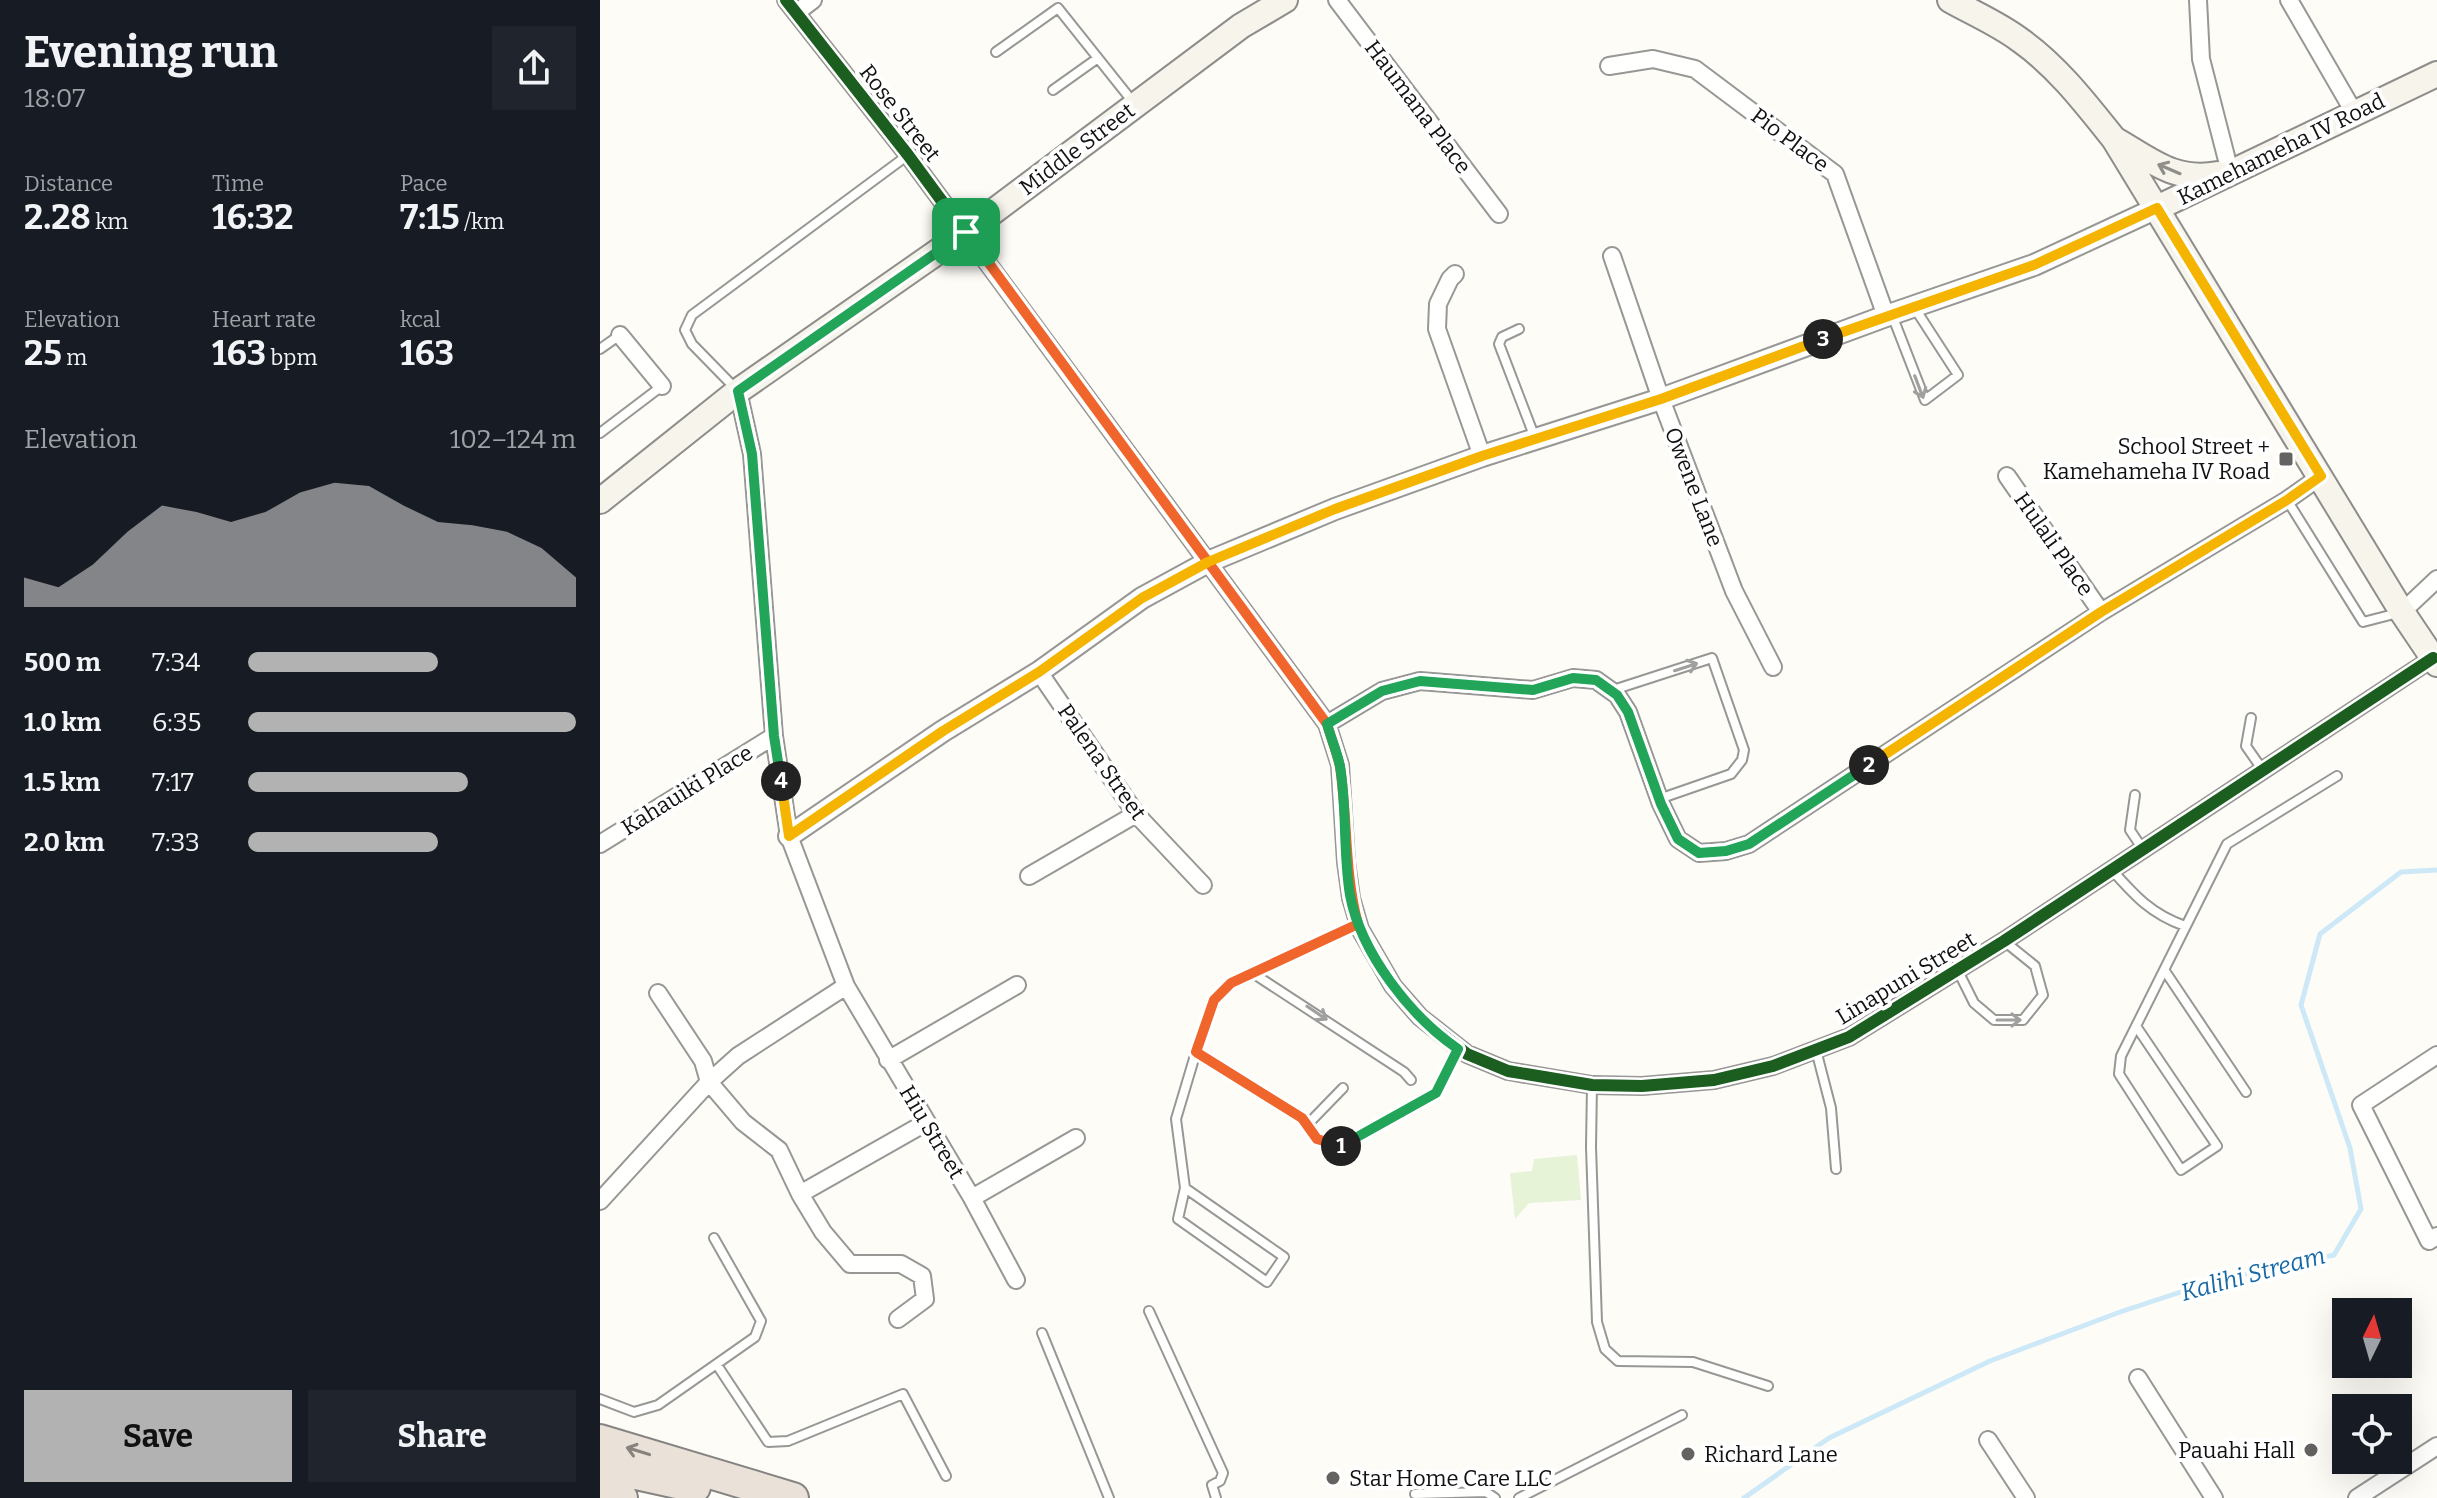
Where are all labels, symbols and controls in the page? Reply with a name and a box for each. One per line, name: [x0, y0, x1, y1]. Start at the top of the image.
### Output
text: Evening run: [24, 26, 278, 79]
button: share: [492, 26, 576, 110]
street label: Haumana Place: [1359, 35, 1477, 179]
street label: Rose Street: [854, 59, 946, 167]
text: 18:07: [24, 83, 85, 114]
street label: Kamehameha IV Road: [2173, 87, 2389, 211]
street label: Middle Street: [1014, 97, 1140, 201]
street label: Pio Place: [1746, 102, 1834, 178]
one-way arrow: [2157, 160, 2182, 175]
text: Distance: [24, 170, 113, 197]
text: Time: [212, 170, 264, 197]
text: Pace: [400, 170, 448, 197]
text: 2.28: [24, 197, 91, 238]
text: 16:32: [212, 197, 293, 238]
text: 7:15: [400, 197, 460, 238]
pin: [932, 198, 1000, 266]
text: km: [91, 208, 128, 235]
text: /km: [460, 208, 504, 235]
icon: arrive: [944, 210, 988, 254]
text: Elevation: [24, 306, 120, 333]
text: Heart rate: [212, 306, 316, 333]
text: kcal: [400, 306, 441, 333]
pin: 3: [1803, 319, 1843, 359]
text: 3: [1817, 325, 1829, 352]
text: 25: [24, 333, 62, 374]
text: 163: [212, 333, 266, 374]
text: 163: [400, 333, 454, 374]
text: m: [62, 344, 87, 371]
text: bpm: [266, 344, 317, 371]
one-way arrow: [1913, 374, 1927, 399]
text: Elevation: [24, 424, 137, 455]
text: 102–124 m: [450, 424, 576, 455]
street label: Owene Lane: [1659, 424, 1729, 550]
place label: School Street + Kamehameha IV Road: [2043, 433, 2270, 485]
marker: School Street + Kamehameha IV Road: [2277, 450, 2295, 468]
street label: Hulali Place: [2008, 487, 2100, 601]
text: 500 m: [24, 647, 101, 678]
text: 7:34: [152, 647, 201, 678]
one-way arrow: [1673, 658, 1698, 673]
street label: Palena Street: [1052, 699, 1152, 825]
text: 1.0 km: [24, 707, 101, 738]
text: 6:35: [152, 707, 201, 738]
street label: Kahauiki Place: [616, 739, 758, 841]
pin: 2: [1849, 745, 1889, 785]
text: 2: [1863, 751, 1875, 778]
pin: 4: [761, 761, 801, 801]
text: 1.5 km: [24, 767, 100, 798]
text: 7:17: [152, 767, 194, 798]
text: 4: [774, 767, 788, 794]
text: 2.0 km: [24, 827, 105, 858]
text: 7:33: [152, 827, 200, 858]
street label: Linapuni Street: [1831, 926, 1981, 1030]
one-way arrow: [1306, 1005, 1328, 1022]
one-way arrow: [1996, 1012, 2022, 1028]
street label: Hiu Street: [894, 1080, 970, 1184]
pin: 1: [1321, 1126, 1361, 1166]
text: 1: [1336, 1132, 1346, 1159]
water label: Kalihi Stream: [2178, 1241, 2328, 1307]
north arrow: [2332, 1298, 2412, 1378]
map controls: [2332, 1298, 2412, 1474]
button: Save: [24, 1390, 292, 1482]
button: Share: [308, 1390, 576, 1482]
button: locate: [2332, 1394, 2412, 1474]
place label: Pauahi Hall: [2178, 1437, 2295, 1464]
place label: Richard Lane: [1704, 1441, 1838, 1468]
marker: Pauahi Hall: [2302, 1441, 2320, 1459]
one-way arrow: [626, 1443, 651, 1457]
marker: Richard Lane: [1679, 1445, 1697, 1463]
place label: Star Home Care LLC: [1349, 1465, 1552, 1492]
marker: Star Home Care LLC: [1324, 1469, 1342, 1487]

